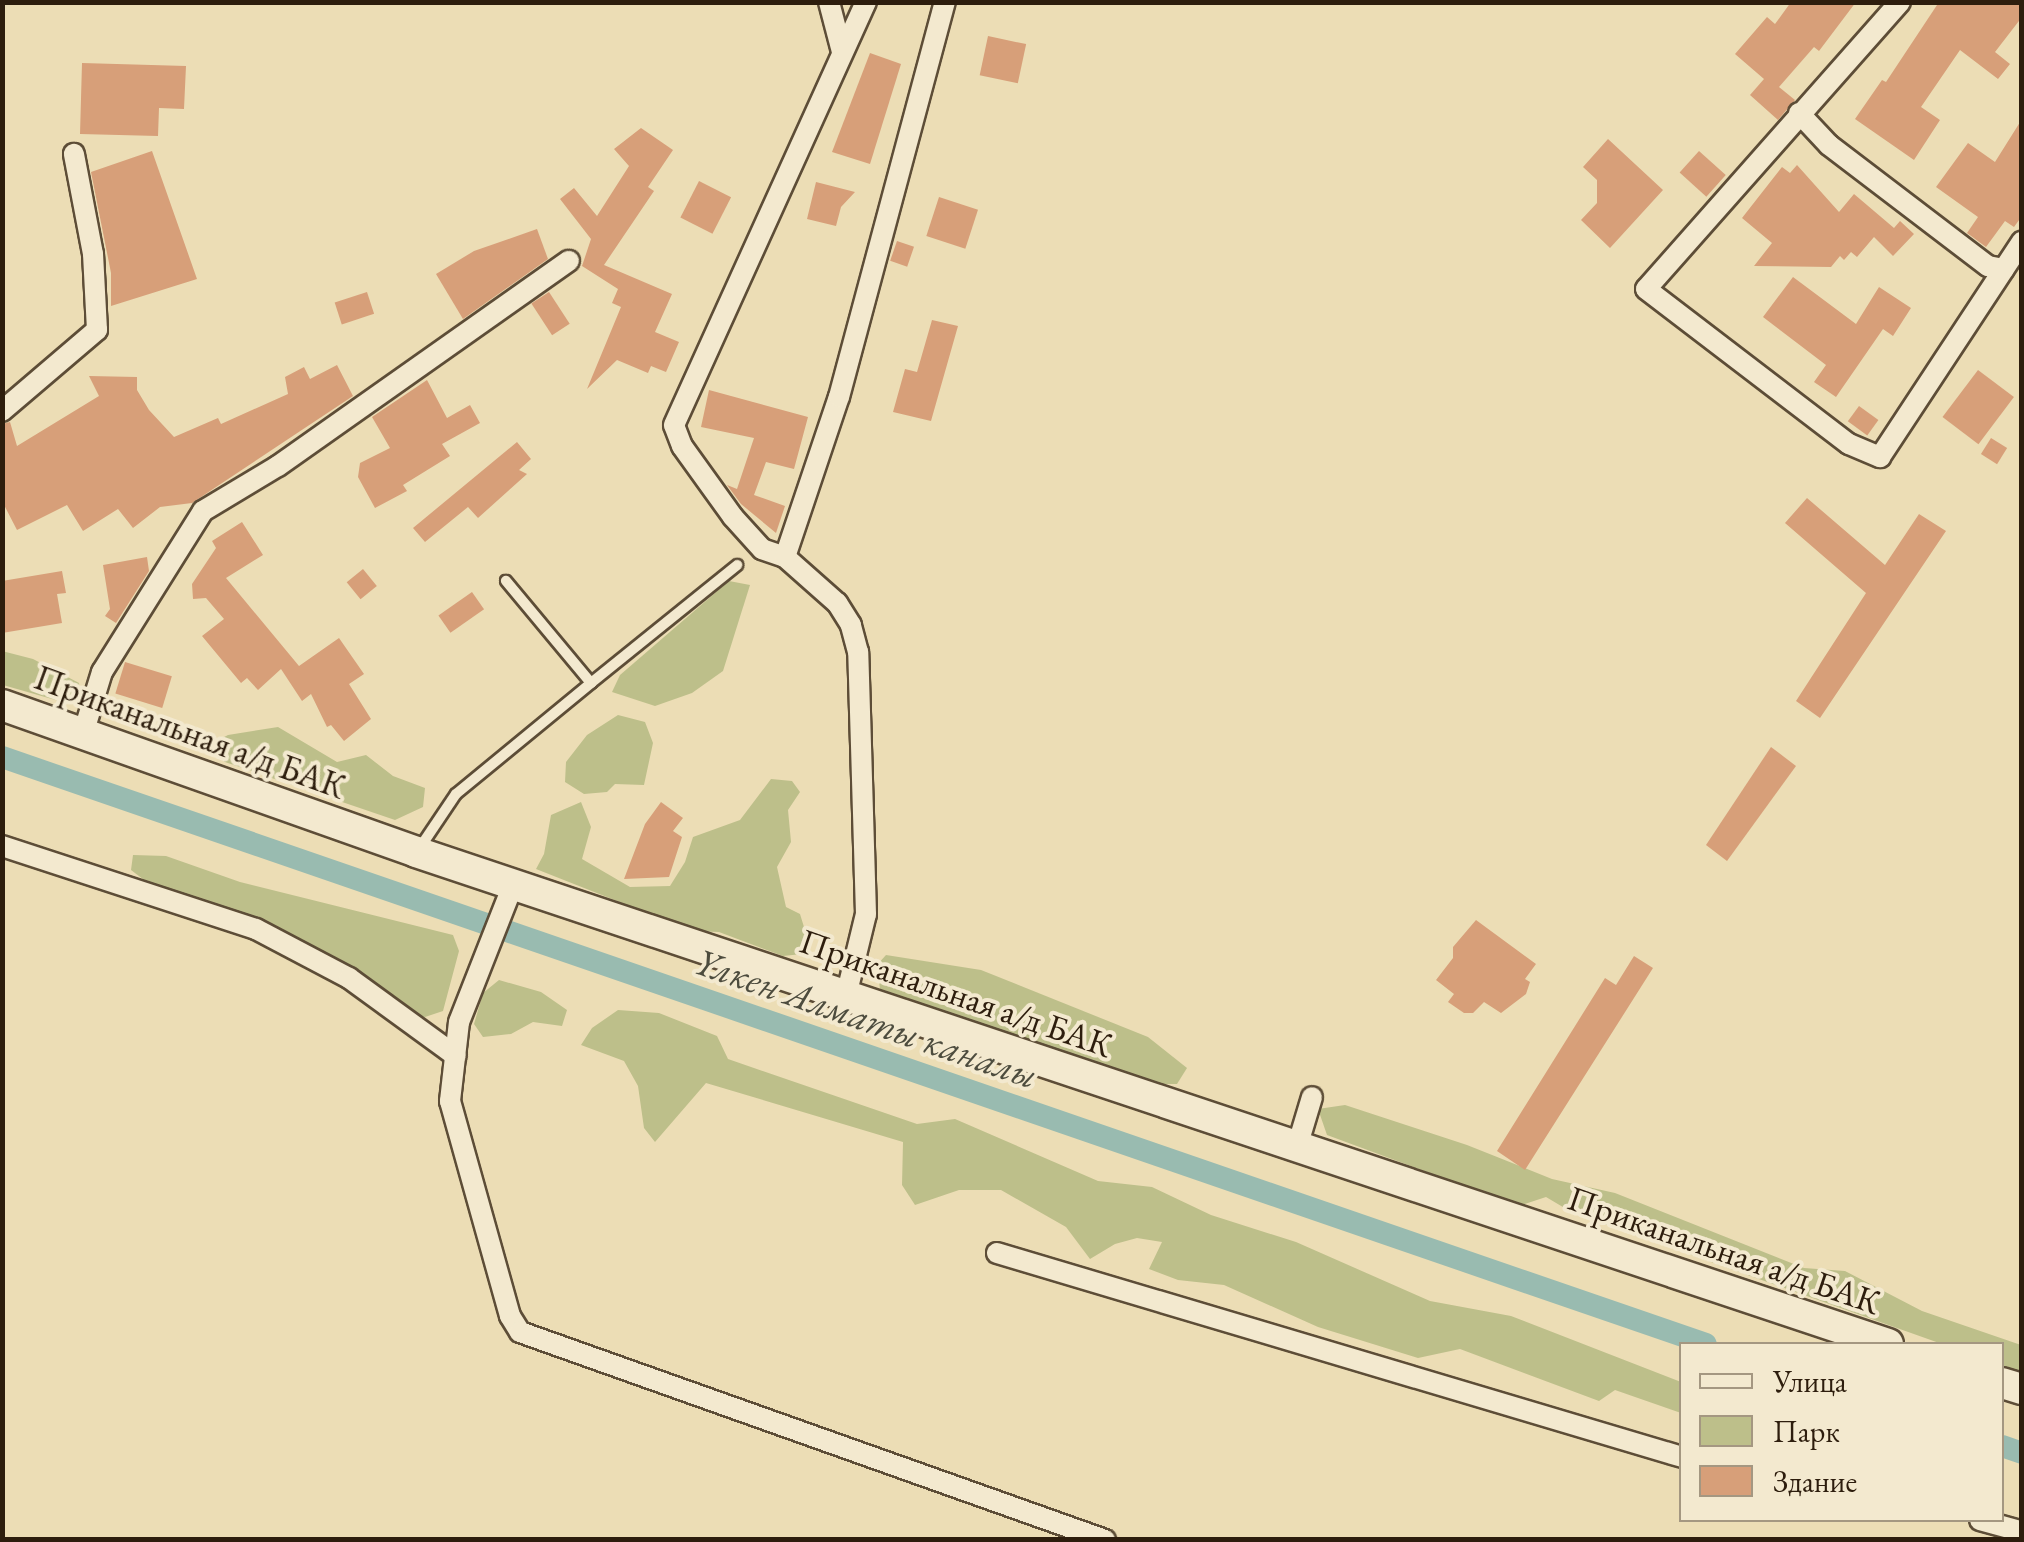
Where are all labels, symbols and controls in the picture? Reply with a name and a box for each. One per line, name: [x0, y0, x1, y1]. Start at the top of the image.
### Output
street label: Приканальная а/д БАК: [29, 656, 351, 808]
street label: Приканальная а/д БАК: [794, 920, 1118, 1066]
water label: Үлкен Алматы каналы: [689, 938, 1043, 1098]
street label: Приканальная а/д БАК: [1562, 1177, 1886, 1323]
legend: [1679, 1342, 2004, 1522]
text: Улица: [1773, 1362, 1847, 1401]
text: Парк: [1773, 1412, 1840, 1451]
text: Здание: [1773, 1462, 1857, 1501]

